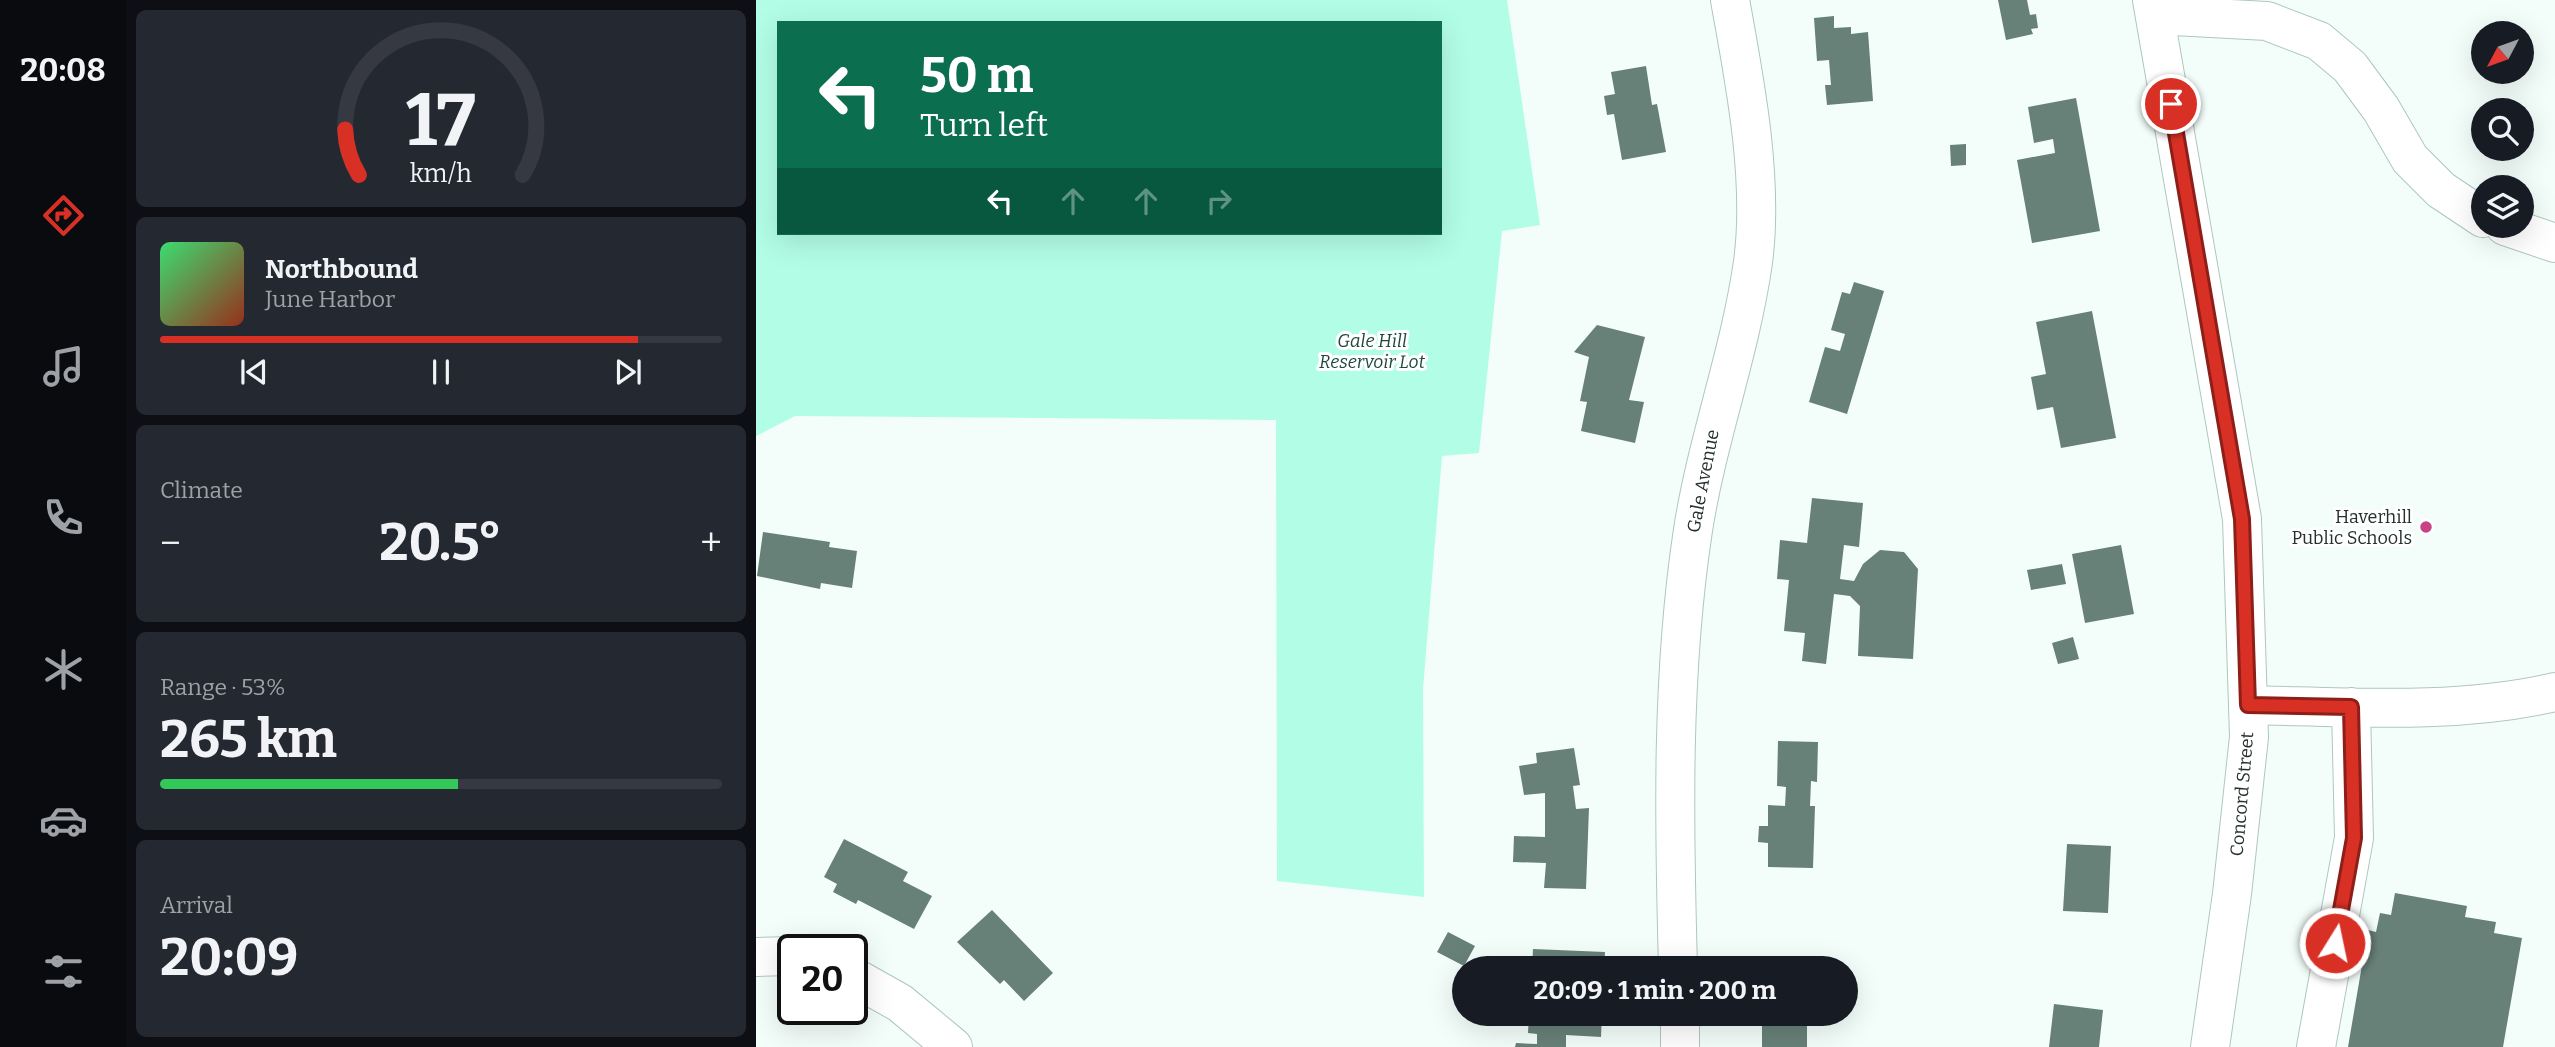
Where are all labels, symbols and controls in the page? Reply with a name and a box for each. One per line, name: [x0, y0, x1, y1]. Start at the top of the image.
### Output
north arrow: [2471, 21, 2534, 84]
map controls: [2471, 21, 2534, 238]
text: 50 m: [920, 46, 1033, 105]
icon: left: [805, 49, 896, 140]
text: 20:08: [20, 51, 106, 89]
pin: [2141, 74, 2201, 134]
text: 17: [406, 77, 476, 164]
icon: arrive: [2152, 85, 2190, 123]
button: search: [2471, 98, 2534, 161]
text: Turn left: [920, 106, 1048, 144]
text: km/h: [410, 159, 472, 189]
button: layers: [2471, 175, 2534, 238]
icon: left: [981, 182, 1019, 220]
icon: ahead: [1054, 182, 1092, 220]
icon: ahead: [1127, 182, 1165, 220]
icon: right: [1200, 182, 1238, 220]
icon: directions: [39, 191, 88, 240]
text: Northbound: [265, 254, 418, 285]
text: June Harbor: [265, 285, 395, 313]
park label: Gale Hill Reservoir Lot: [1319, 330, 1425, 373]
icon: music: [39, 342, 88, 391]
icon: previous: [235, 353, 273, 391]
icon: pause: [422, 353, 460, 391]
icon: next: [609, 353, 647, 391]
street label: Gale Avenue: [1682, 427, 1724, 535]
text: Climate: [160, 476, 243, 504]
icon: phone: [39, 493, 88, 542]
place label: Haverhill Public Schools: [2291, 506, 2412, 549]
text: 20.5°: [379, 511, 502, 574]
marker: Haverhill Public Schools: [2418, 519, 2434, 535]
text: −: [160, 520, 181, 566]
text: +: [700, 520, 722, 566]
icon: climate: [39, 645, 88, 694]
text: Range · 53%: [160, 673, 285, 701]
text: 265 km: [160, 708, 337, 771]
street label: Concord Street: [2226, 730, 2258, 857]
icon: car: [39, 796, 88, 845]
text: Arrival: [160, 891, 233, 919]
position arrow: [2298, 906, 2372, 980]
text: 20:09: [160, 926, 298, 989]
speed limit sign: 20: [777, 934, 868, 1025]
icon: filters: [39, 947, 88, 996]
text: 20:09 · 1 min · 200 m: [1534, 975, 1776, 1006]

